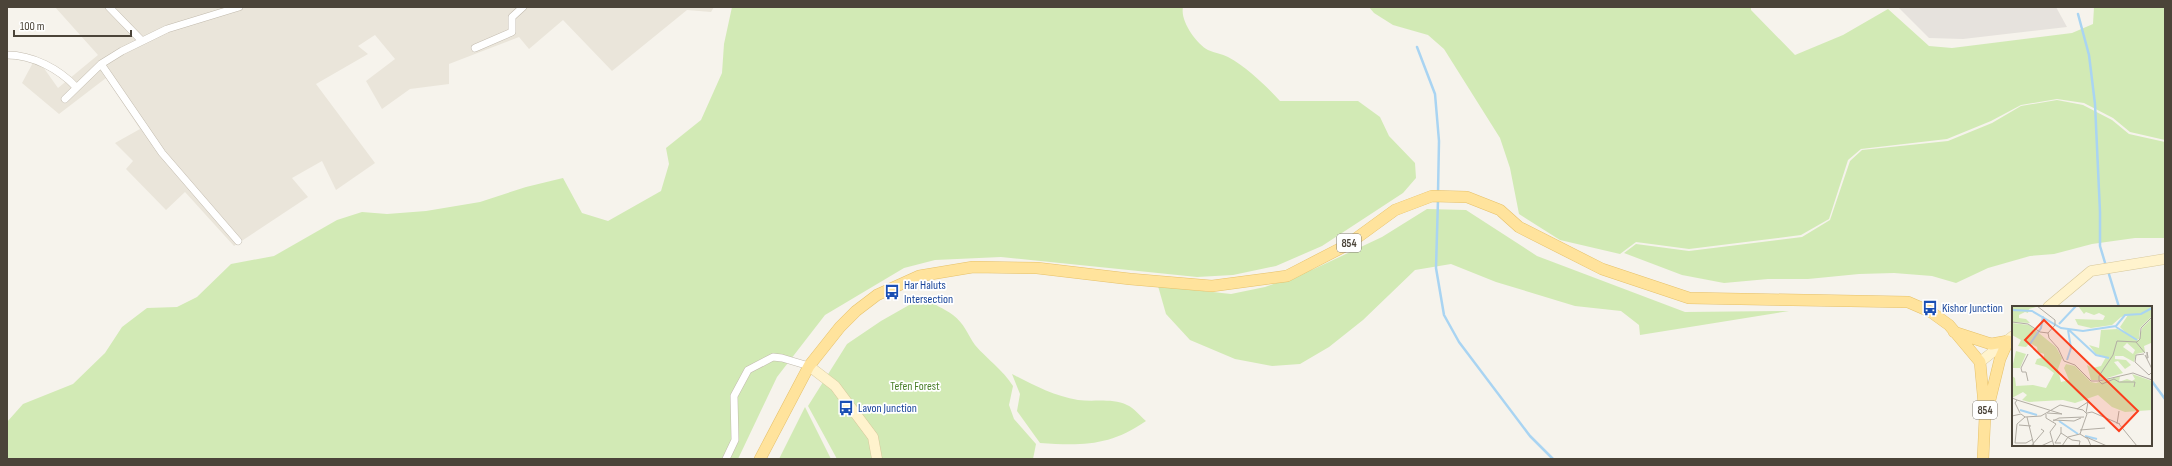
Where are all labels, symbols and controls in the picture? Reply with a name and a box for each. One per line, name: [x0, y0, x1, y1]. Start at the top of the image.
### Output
scale bar: [14, 12, 131, 38]
text: 100 m: [20, 19, 45, 34]
road number: 854: [1337, 234, 1361, 252]
place label: Har Haluts Intersection: [904, 278, 953, 307]
bus stop icon: Har Haluts Intersection: [883, 283, 901, 301]
bus stop icon: Kishor Junction: [1921, 299, 1939, 317]
place label: Kishor Junction: [1942, 301, 2003, 316]
inset map: [2012, 306, 2152, 446]
park label: Tefen Forest: [890, 379, 940, 394]
bus stop icon: Lavon Junction: [837, 399, 855, 417]
place label: Lavon Junction: [858, 401, 917, 416]
road number: 854: [1973, 401, 1997, 419]

